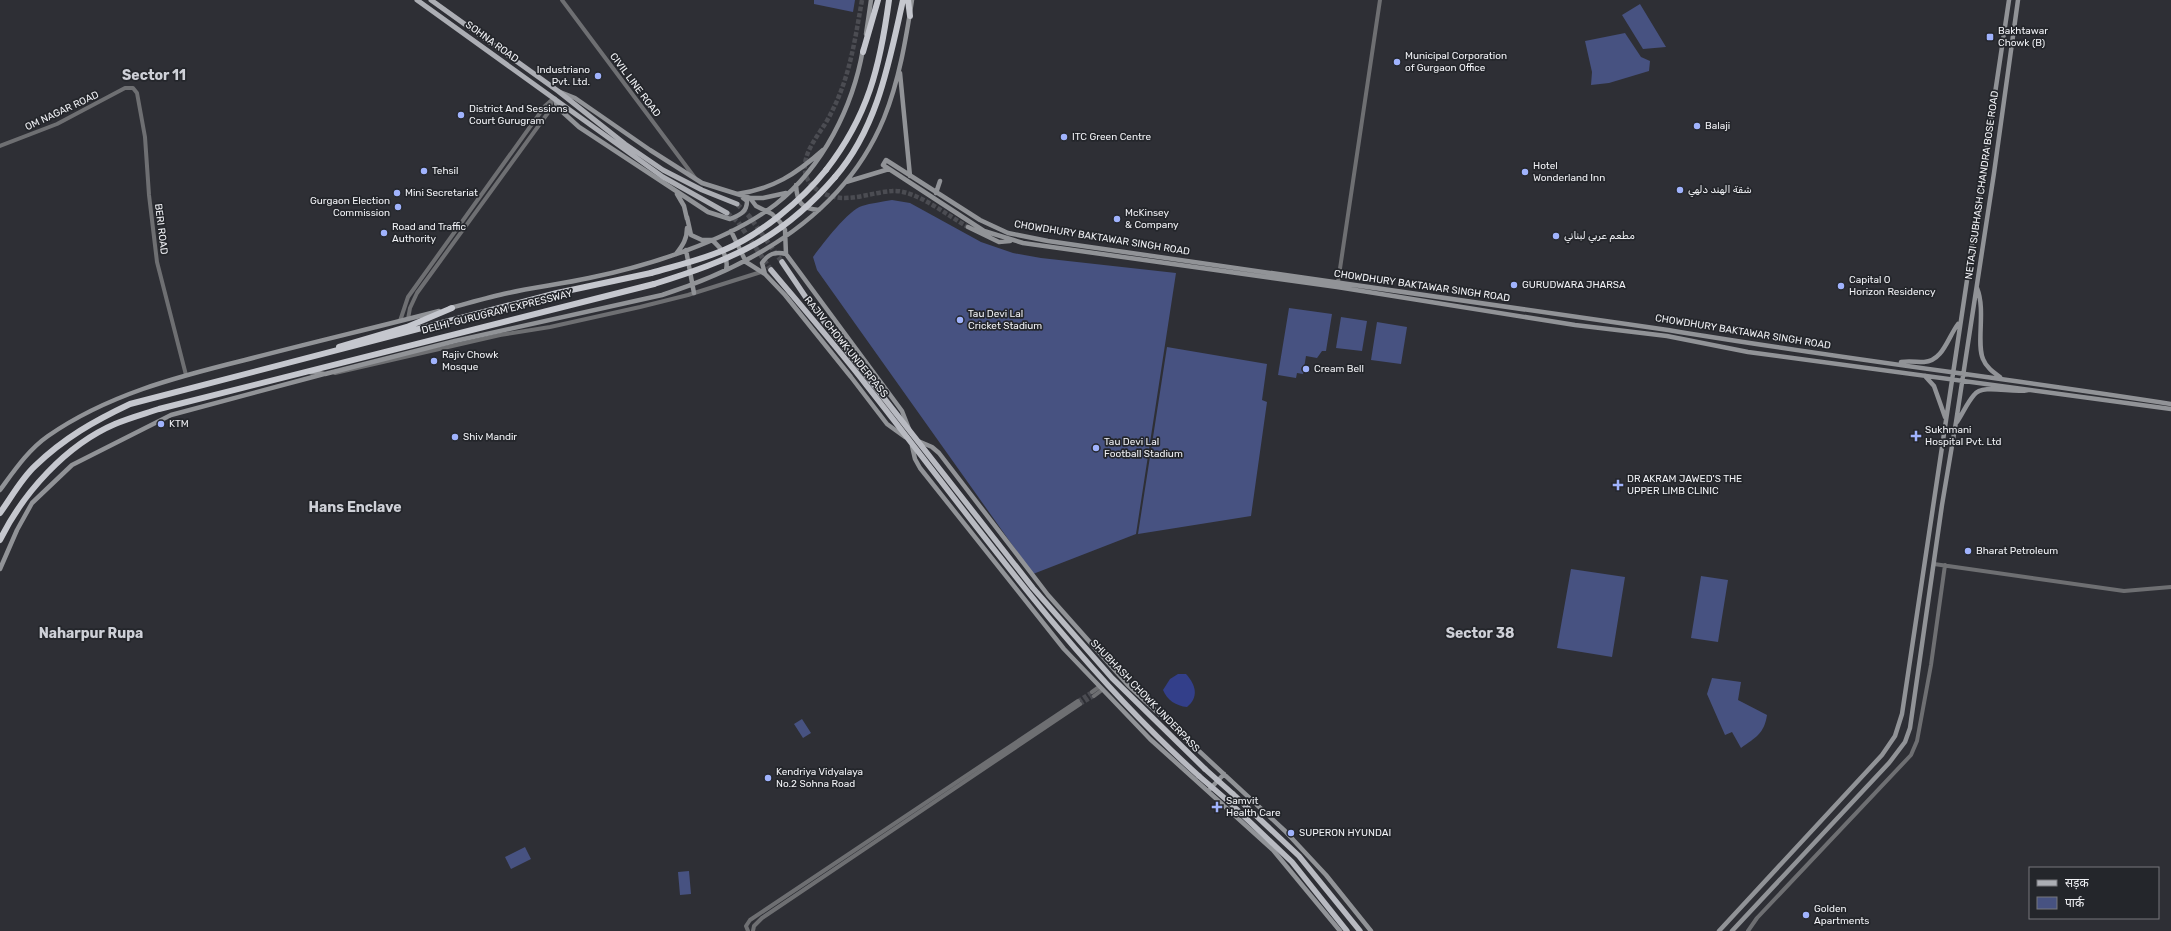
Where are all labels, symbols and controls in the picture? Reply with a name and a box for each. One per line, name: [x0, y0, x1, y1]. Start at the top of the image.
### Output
street label: SOHNA ROAD: [463, 19, 521, 65]
place label: Bakhtawar Chowk (B): [1998, 25, 2048, 49]
marker: Bakhtawar Chowk (B): [1985, 32, 1995, 42]
place label: Municipal Corporation of Gurgaon Office: [1405, 50, 1507, 74]
street label: CIVIL LINE ROAD: [607, 51, 663, 119]
marker: Municipal Corporation of Gurgaon Office: [1392, 57, 1402, 67]
place label: Industriano Pvt. Ltd.: [537, 64, 590, 88]
district label: Sector 11: [122, 67, 186, 84]
marker: Industriano Pvt. Ltd.: [593, 71, 603, 81]
street label: OM NAGAR ROAD: [23, 89, 101, 133]
street label: NETAJI SUBHASH CHANDRA BOSE ROAD: [1963, 90, 2001, 280]
place label: District And Sessions Court Gurugram: [469, 103, 568, 127]
marker: District And Sessions Court Gurugram: [456, 110, 466, 120]
place label: Balaji: [1705, 120, 1730, 132]
marker: Balaji: [1692, 121, 1702, 131]
place label: ITC Green Centre: [1072, 131, 1152, 143]
marker: ITC Green Centre: [1059, 132, 1069, 142]
place label: Hotel Wonderland Inn: [1533, 160, 1605, 184]
place label: Tehsil: [432, 165, 458, 177]
marker: Tehsil: [419, 166, 429, 176]
marker: Hotel Wonderland Inn: [1520, 167, 1530, 177]
place label: شقة الهند دلهي: [1688, 184, 1752, 198]
marker: شقة الهند دلهي: [1675, 185, 1685, 195]
place label: Mini Secretariat: [405, 187, 478, 199]
marker: Mini Secretariat: [392, 188, 402, 198]
place label: Gurgaon Election Commission: [310, 195, 390, 219]
marker: Gurgaon Election Commission: [393, 202, 403, 212]
street label: BERI ROAD: [152, 203, 170, 255]
place label: McKinsey & Company: [1125, 207, 1179, 231]
marker: McKinsey & Company: [1112, 214, 1122, 224]
street label: CHOWDHURY BAKTAWAR SINGH ROAD: [1013, 218, 1191, 258]
place label: Road and Traffic Authority: [392, 221, 467, 245]
marker: Road and Traffic Authority: [379, 228, 389, 238]
place label: مطعم عربي لبناني: [1564, 230, 1635, 244]
marker: مطعم عربي لبناني: [1551, 231, 1561, 241]
street label: CHOWDHURY BAKTAWAR SINGH ROAD: [1333, 268, 1511, 304]
place label: Capital O Horizon Residency: [1849, 274, 1936, 298]
place label: GURUDWARA JHARSA: [1522, 279, 1626, 291]
marker: GURUDWARA JHARSA: [1509, 280, 1519, 290]
marker: Capital O Horizon Residency: [1836, 281, 1846, 291]
street label: DELHI-GURUGRAM EXPRESSWAY: [420, 287, 574, 337]
street label: RAJIV CHOWK UNDERPASS: [802, 294, 890, 400]
place label: Tau Devi Lal Cricket Stadium: [968, 308, 1042, 332]
street label: CHOWDHURY BAKTAWAR SINGH ROAD: [1654, 312, 1832, 352]
marker: Tau Devi Lal Cricket Stadium: [955, 315, 965, 325]
place label: Rajiv Chowk Mosque: [442, 349, 499, 373]
marker: Rajiv Chowk Mosque: [429, 356, 439, 366]
place label: Cream Bell: [1314, 363, 1364, 375]
marker: Cream Bell: [1301, 364, 1311, 374]
place label: KTM: [169, 418, 189, 430]
marker: KTM: [156, 419, 166, 429]
place label: Sukhmani Hospital Pvt. Ltd: [1925, 424, 2002, 448]
marker: Sukhmani Hospital Pvt. Ltd: [1910, 430, 1922, 442]
place label: Shiv Mandir: [463, 431, 517, 443]
marker: Shiv Mandir: [450, 432, 460, 442]
place label: Tau Devi Lal Football Stadium: [1104, 436, 1183, 460]
marker: Tau Devi Lal Football Stadium: [1091, 443, 1101, 453]
place label: DR AKRAM JAWED'S THE UPPER LIMB CLINIC: [1627, 473, 1742, 497]
marker: DR AKRAM JAWED'S THE UPPER LIMB CLINIC: [1612, 479, 1624, 491]
district label: Hans Enclave: [308, 499, 402, 516]
place label: Bharat Petroleum: [1976, 545, 2058, 557]
marker: Bharat Petroleum: [1963, 546, 1973, 556]
district label: Naharpur Rupa: [39, 625, 143, 642]
district label: Sector 38: [1446, 625, 1514, 642]
street label: SHUBHASH CHOWK UNDERPASS: [1088, 637, 1202, 755]
place label: Kendriya Vidyalaya No.2 Sohna Road: [776, 766, 863, 790]
marker: Kendriya Vidyalaya No.2 Sohna Road: [763, 773, 773, 783]
place label: Samvit Health Care: [1226, 795, 1281, 819]
marker: Samvit Health Care: [1211, 801, 1223, 813]
place label: SUPERON HYUNDAI: [1299, 827, 1391, 839]
marker: SUPERON HYUNDAI: [1286, 828, 1296, 838]
legend: [2029, 867, 2159, 919]
text: सड़क: [2065, 876, 2090, 890]
text: पार्क: [2065, 896, 2085, 910]
place label: Golden Apartments: [1814, 903, 1869, 927]
marker: Golden Apartments: [1801, 910, 1811, 920]

